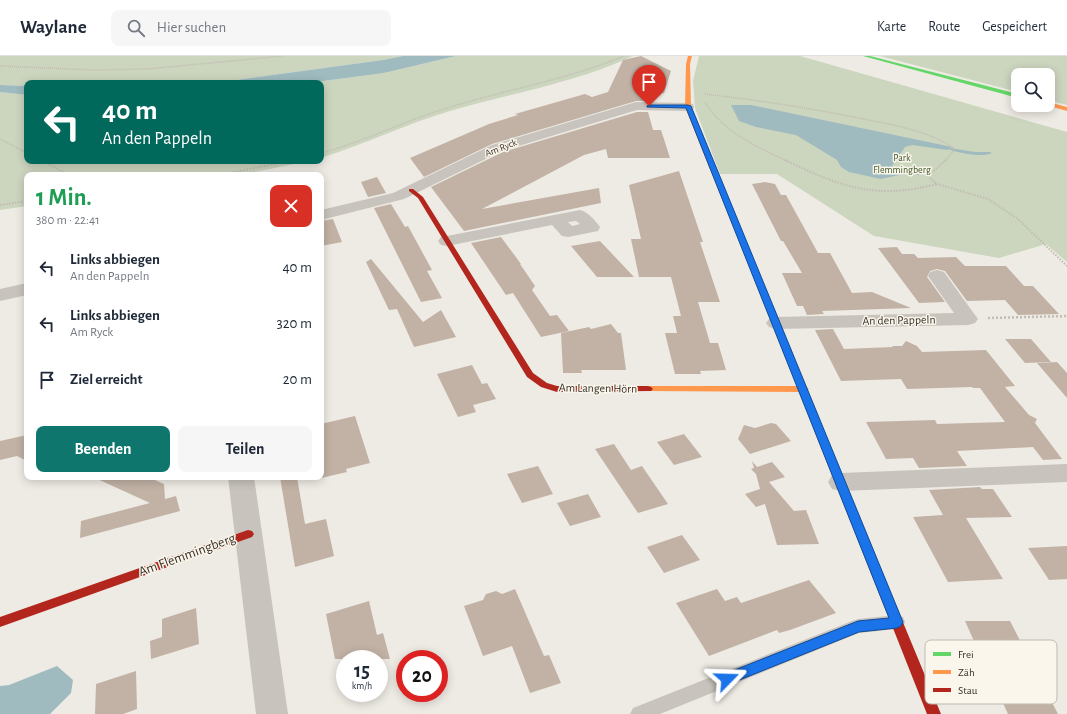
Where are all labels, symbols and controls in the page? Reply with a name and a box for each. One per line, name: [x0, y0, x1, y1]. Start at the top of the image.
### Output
search box: [111, 10, 391, 46]
icon: search: [125, 17, 147, 39]
text: Waylane: [20, 18, 87, 37]
text: Hier suchen: [157, 20, 226, 35]
text: Karte: [877, 20, 906, 34]
text: Route: [928, 20, 960, 34]
text: Gespeichert: [982, 20, 1047, 34]
pin: [632, 65, 666, 106]
map controls: [1011, 68, 1055, 112]
button: search: [1011, 68, 1055, 112]
icon: arrive: [638, 71, 660, 93]
icon: left: [36, 96, 88, 148]
text: 40 m: [102, 97, 158, 125]
text: An den Pappeln: [102, 130, 212, 148]
street label: Am Ryck: [484, 137, 519, 159]
park label: Park Flemmingberg: [873, 153, 931, 175]
button: close: [270, 185, 312, 227]
text: 1 Min.: [36, 186, 92, 210]
text: 380 m · 22:41: [36, 214, 100, 227]
text: Links abbiegen: [70, 252, 160, 267]
icon: left: [36, 257, 58, 279]
text: 40 m: [282, 260, 312, 275]
text: An den Pappeln: [70, 270, 149, 283]
text: Links abbiegen: [70, 308, 160, 323]
icon: left: [36, 313, 58, 335]
street label: An den Pappeln: [862, 313, 936, 327]
text: 320 m: [277, 316, 312, 331]
text: Am Ryck: [70, 326, 113, 339]
icon: arrive: [36, 369, 58, 391]
text: Ziel erreicht: [70, 372, 143, 387]
text: 20 m: [283, 372, 312, 387]
street label: Am Langen Hörn: [559, 381, 637, 395]
button: Beenden: [36, 426, 170, 472]
button: Teilen: [178, 426, 312, 472]
street label: Am Flemmingberg: [137, 531, 238, 579]
legend: [925, 640, 1057, 704]
text: Frei: [958, 649, 974, 660]
speed limit sign: 20: [396, 650, 448, 702]
position arrow: [706, 658, 748, 700]
text: 15: [354, 661, 370, 681]
text: Zäh: [958, 667, 975, 678]
text: km/h: [352, 681, 372, 691]
text: Stau: [958, 685, 978, 696]

